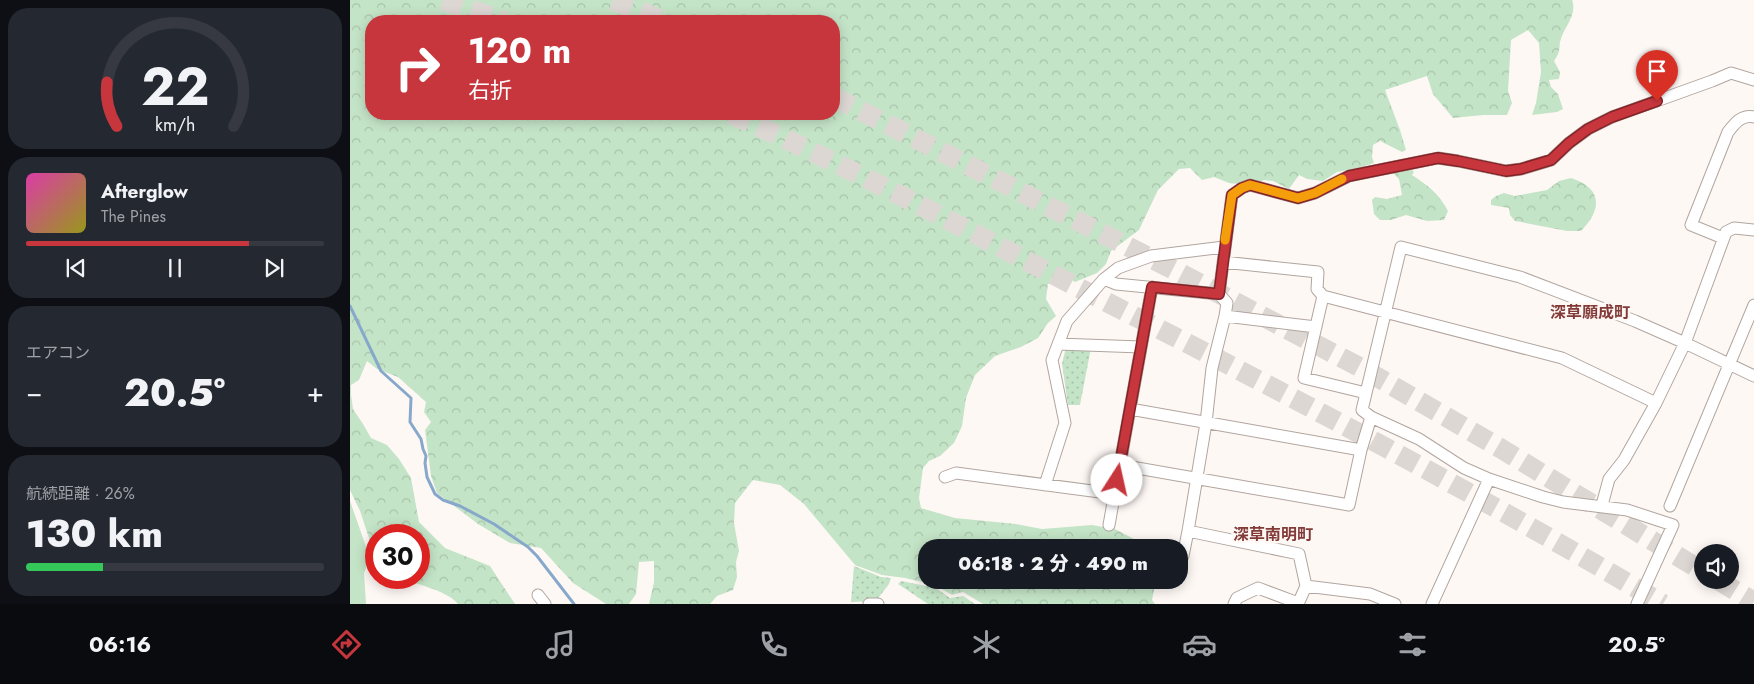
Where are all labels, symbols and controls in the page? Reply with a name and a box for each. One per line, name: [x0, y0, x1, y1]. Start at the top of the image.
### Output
text: 120 m: [468, 26, 571, 76]
icon: right: [385, 35, 450, 100]
text: 22: [141, 49, 209, 125]
pin: [1636, 50, 1678, 101]
icon: arrive: [1643, 57, 1671, 85]
text: 右折: [468, 74, 512, 106]
text: km/h: [155, 112, 195, 138]
text: Afterglow: [101, 178, 188, 205]
text: The Pines: [101, 205, 166, 228]
icon: previous: [62, 254, 90, 282]
icon: pause: [161, 254, 189, 282]
icon: next: [260, 254, 288, 282]
district label: 深草願成町: [1550, 301, 1630, 324]
text: エアコン: [26, 341, 90, 364]
text: 20.5°: [124, 365, 225, 420]
text: −: [26, 372, 43, 413]
text: +: [307, 372, 324, 413]
position arrow: [1090, 453, 1142, 505]
text: 航続距離 · 26%: [26, 482, 135, 505]
text: 130 km: [26, 506, 163, 561]
district label: 深草南明町: [1233, 523, 1313, 546]
speed limit sign: 30: [365, 524, 430, 589]
map controls: [1694, 544, 1739, 589]
button: sound: [1694, 544, 1739, 589]
text: 06:18 · 2 分 · 490 m: [958, 550, 1148, 577]
icon: directions: [329, 627, 364, 662]
icon: music: [543, 627, 578, 662]
icon: phone: [756, 627, 791, 662]
icon: climate: [969, 627, 1004, 662]
icon: car: [1182, 627, 1217, 662]
icon: filters: [1395, 627, 1430, 662]
text: 06:16: [89, 628, 151, 660]
text: 20.5°: [1608, 628, 1665, 660]

